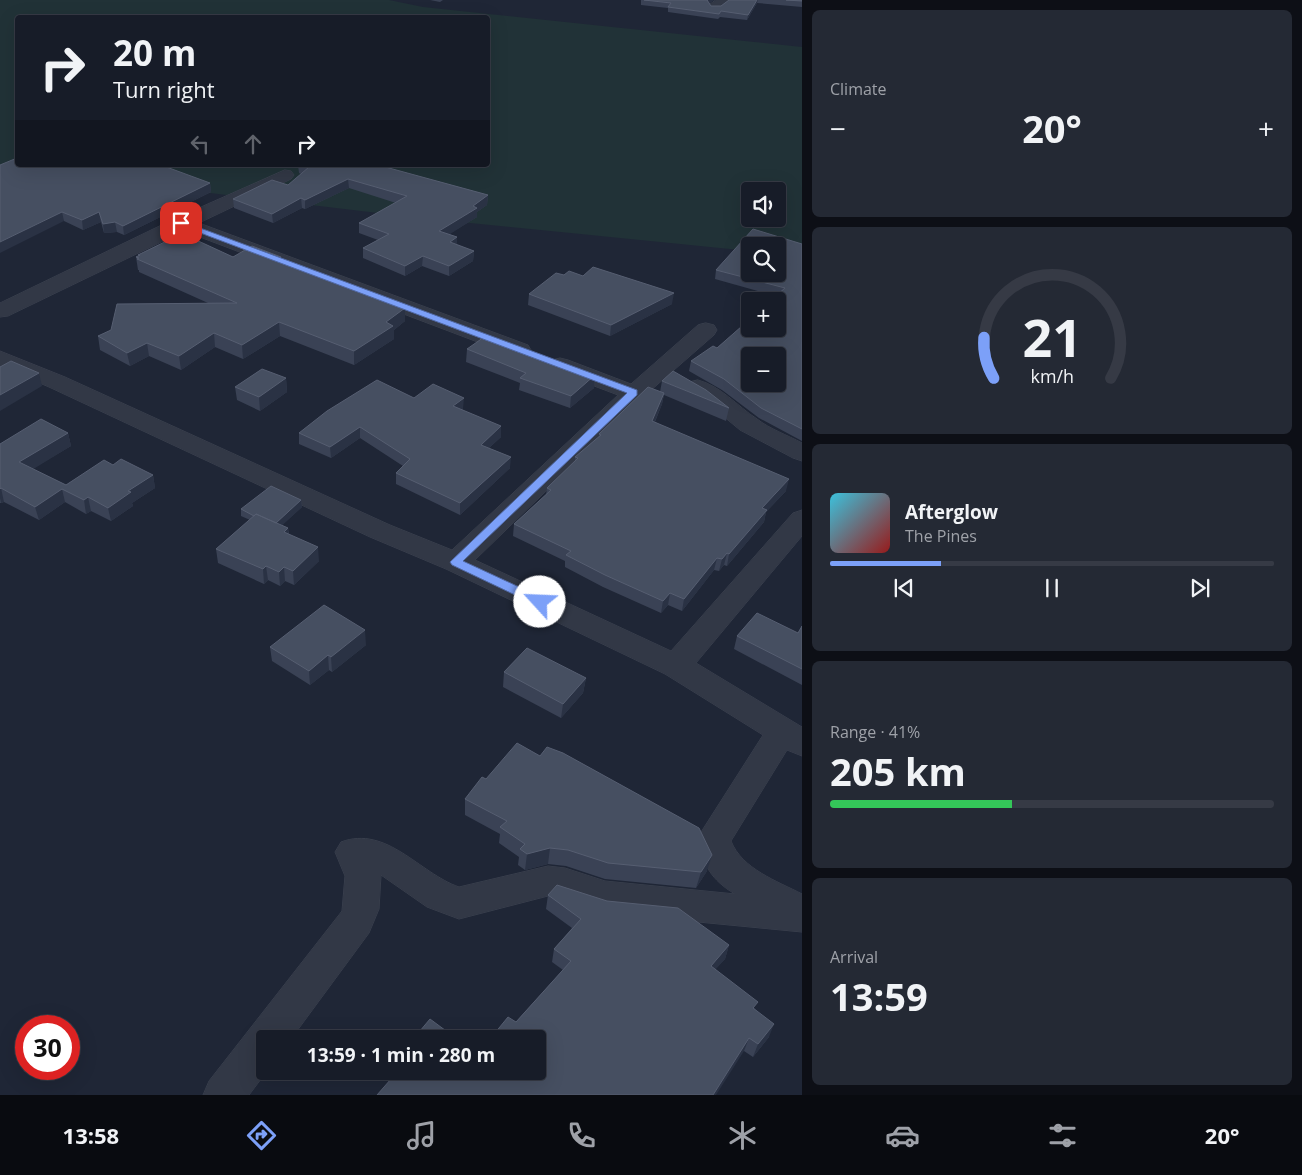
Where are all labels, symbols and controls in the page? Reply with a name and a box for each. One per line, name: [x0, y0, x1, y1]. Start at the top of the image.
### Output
text: 20 m: [113, 29, 196, 76]
icon: right: [30, 35, 95, 100]
text: Turn right: [113, 74, 215, 104]
text: Climate: [830, 78, 887, 100]
text: 20°: [1022, 102, 1082, 154]
text: −: [830, 109, 846, 147]
text: +: [1258, 109, 1274, 147]
icon: left: [186, 130, 214, 158]
icon: ahead: [239, 130, 267, 158]
icon: right: [292, 130, 320, 158]
map controls: [741, 182, 786, 392]
button: sound: [741, 182, 786, 227]
pin: [160, 202, 202, 244]
icon: arrive: [167, 209, 195, 237]
button: search: [741, 237, 786, 282]
button: +: [741, 292, 786, 337]
text: 21: [1022, 301, 1082, 372]
button: −: [741, 347, 786, 392]
text: km/h: [1030, 364, 1074, 388]
text: Afterglow: [905, 499, 998, 525]
text: The Pines: [905, 525, 977, 547]
icon: previous: [890, 574, 918, 602]
icon: pause: [1038, 574, 1066, 602]
icon: next: [1186, 574, 1214, 602]
position arrow: [513, 575, 565, 627]
text: Range · 41%: [830, 721, 920, 743]
text: 205 km: [830, 745, 966, 797]
text: Arrival: [830, 946, 878, 968]
text: 13:59: [830, 970, 928, 1022]
speed limit sign: 30: [15, 1015, 80, 1080]
text: 13:59 · 1 min · 280 m: [307, 1042, 495, 1068]
icon: directions: [244, 1118, 279, 1153]
icon: music: [404, 1118, 439, 1153]
icon: phone: [564, 1118, 599, 1153]
icon: climate: [725, 1118, 760, 1153]
icon: car: [885, 1118, 920, 1153]
icon: filters: [1045, 1118, 1080, 1153]
text: 13:58: [63, 1120, 119, 1150]
text: 20°: [1205, 1120, 1239, 1150]

